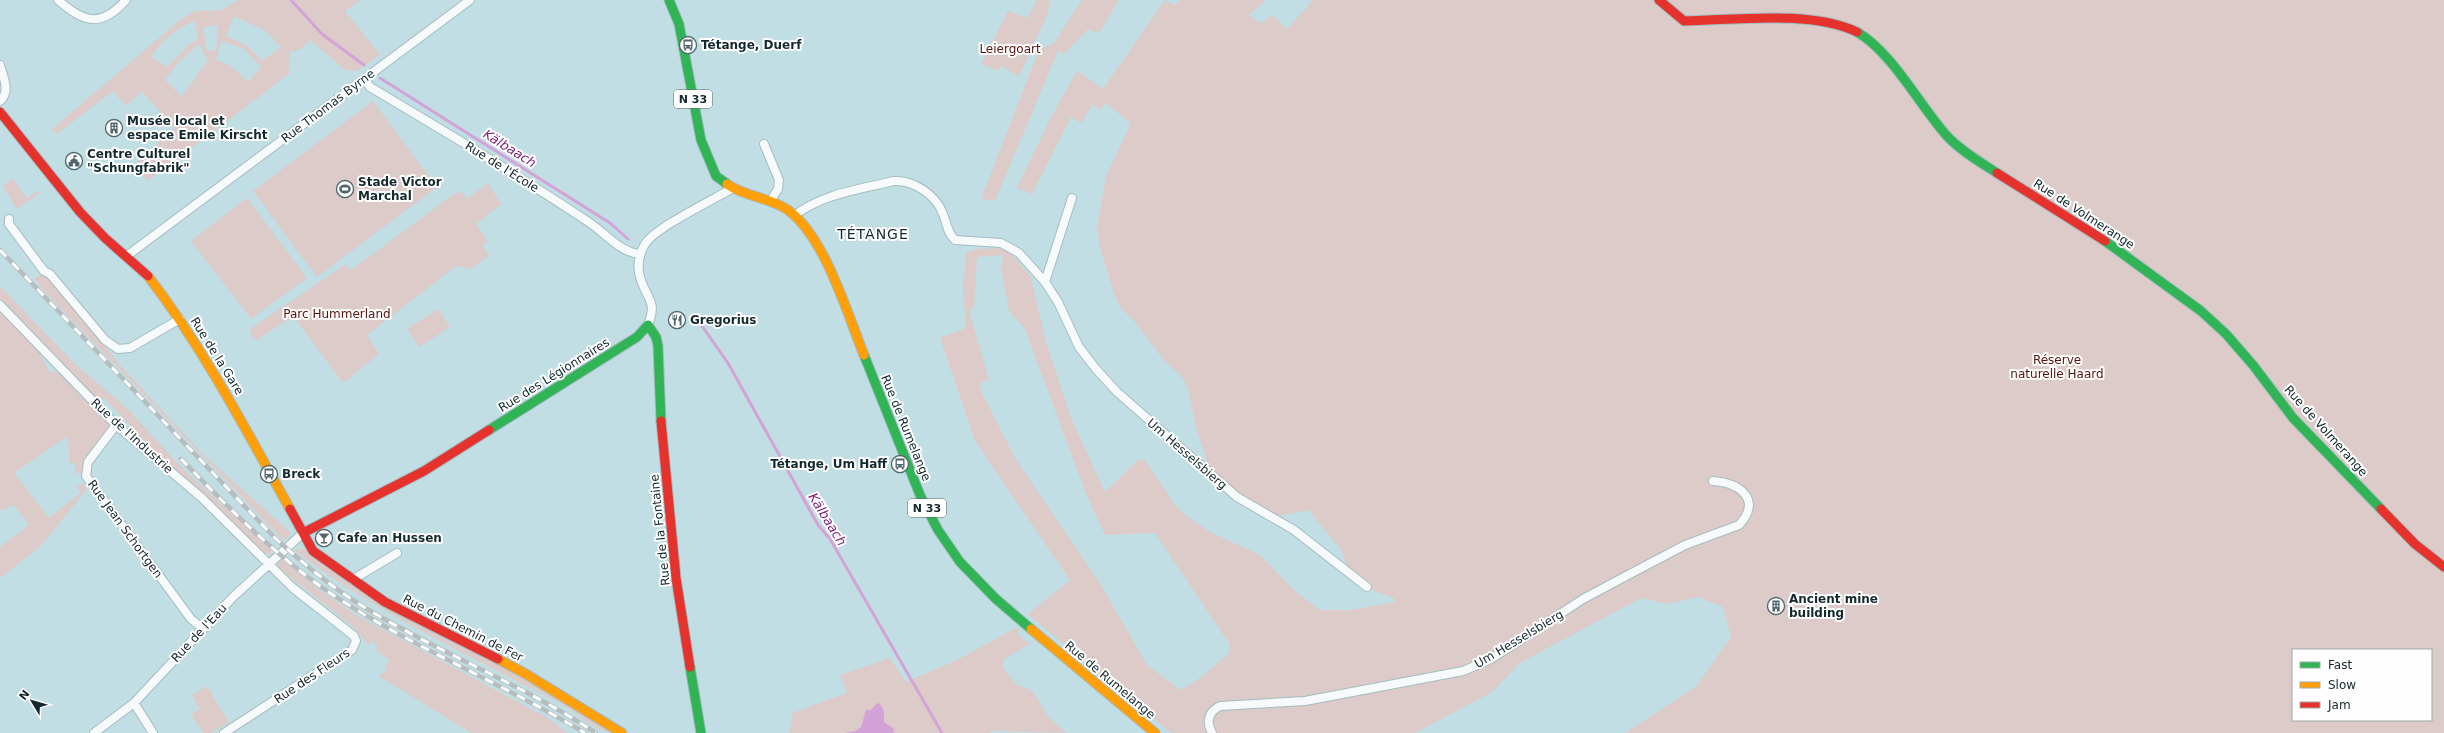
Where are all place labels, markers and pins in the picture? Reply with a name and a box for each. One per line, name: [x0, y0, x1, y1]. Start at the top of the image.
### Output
bus stop icon: Tétange, Duerf: [678, 35, 698, 55]
place label: Tétange, Duerf: [701, 38, 802, 52]
place label: Musée local et espace Emile Kirscht: [127, 114, 268, 142]
building icon: Musée local et espace Emile Kirscht: [104, 118, 124, 138]
place label: Centre Culturel "Schungfabrik": [87, 147, 190, 175]
public building icon: Centre Culturel "Schungfabrik": [64, 151, 84, 171]
place label: Stade Victor Marchal: [358, 175, 442, 203]
sports icon: Stade Victor Marchal: [335, 179, 355, 199]
restaurant icon: Gregorius: [667, 310, 687, 330]
place label: Gregorius: [690, 313, 756, 327]
bus stop icon: Tétange, Um Haff: [890, 454, 910, 474]
place label: Tétange, Um Haff: [770, 457, 887, 471]
bus stop icon: Breck: [259, 464, 279, 484]
place label: Breck: [282, 467, 321, 481]
bar icon: Cafe an Hussen: [314, 528, 334, 548]
place label: Cafe an Hussen: [337, 531, 442, 545]
place label: Ancient mine building: [1789, 592, 1878, 620]
building icon: Ancient mine building: [1766, 596, 1786, 616]

